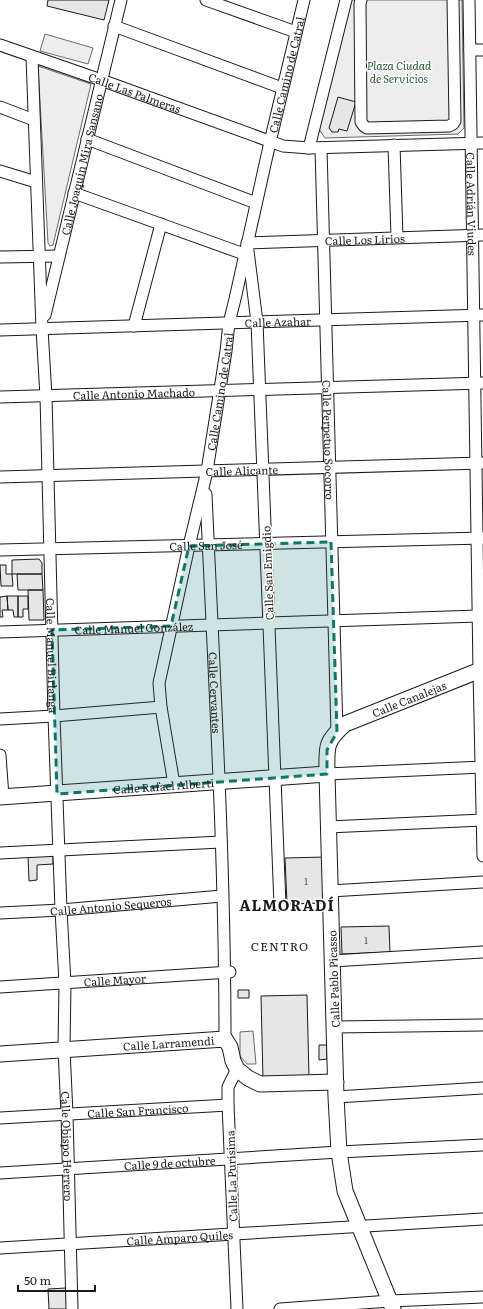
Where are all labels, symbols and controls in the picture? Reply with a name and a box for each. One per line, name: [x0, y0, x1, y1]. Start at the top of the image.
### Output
street label: Calle Camino de Catral: [264, 15, 308, 135]
park label: Plaza Ciudad de Servicios: [367, 57, 432, 86]
street label: Calle Las Palmeras: [87, 68, 183, 116]
street label: Calle Joaquín Mira Sansano: [57, 92, 106, 237]
street label: Calle Adrián Viudes: [463, 152, 481, 256]
street label: Calle Los Lirios: [325, 230, 405, 248]
street label: Calle Azahar: [244, 312, 312, 330]
street label: Calle Camino de Catral: [202, 331, 236, 452]
street label: Calle Perpetuo Socorro: [319, 380, 339, 500]
street label: Calle Antonio Machado: [73, 383, 195, 403]
street label: Calle Alicante: [205, 461, 279, 479]
street label: Calle San Emigdio: [257, 525, 277, 621]
street label: Calle San José: [169, 536, 243, 554]
street label: Calle Manuel Birlanga: [43, 598, 62, 714]
street label: Calle Manuel González: [74, 618, 194, 637]
street label: Calle Cervantes: [205, 652, 225, 734]
street label: Calle Canalejas: [369, 677, 448, 721]
street label: Calle Rafael Alberti: [112, 774, 215, 797]
house number: 1: [304, 874, 308, 888]
street label: Calle Antonio Sequeros: [50, 892, 172, 919]
district label: ALMORADÍ: [239, 893, 335, 916]
street label: Calle Pablo Picasso: [323, 930, 343, 1028]
house number: 1: [364, 933, 368, 947]
district label: CENTRO: [251, 937, 309, 955]
street label: Calle Mayor: [83, 969, 147, 990]
street label: Calle Larramendi: [122, 1032, 215, 1054]
street label: Calle Obispo Herrero: [58, 1091, 77, 1201]
street label: Calle San Francisco: [87, 1099, 189, 1121]
street label: Calle La Purísima: [221, 1130, 241, 1222]
street label: Calle 9 de octubre: [123, 1152, 216, 1173]
street label: Calle Amparo Quiles: [126, 1226, 233, 1248]
scale bar: [18, 1267, 95, 1293]
text: 50 m: [24, 1271, 51, 1289]

